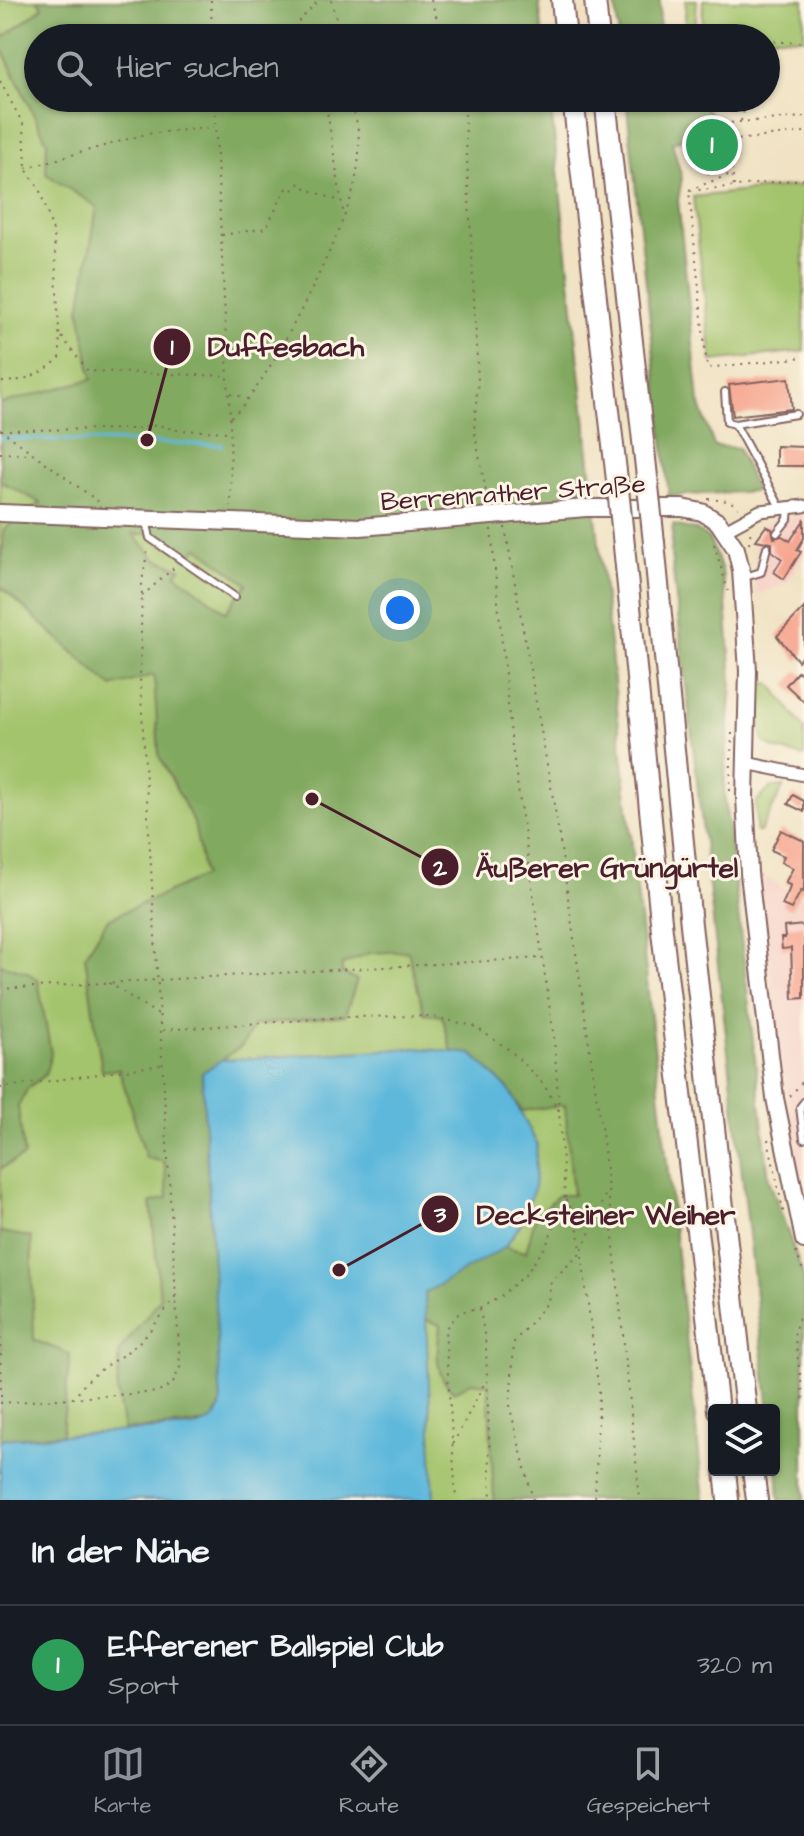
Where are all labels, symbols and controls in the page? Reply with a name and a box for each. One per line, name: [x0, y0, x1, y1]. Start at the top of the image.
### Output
search box: [24, 24, 780, 112]
icon: search: [52, 46, 96, 90]
text: Hier suchen: [116, 47, 279, 89]
pin: 1: [686, 115, 738, 175]
callout: Duffesbach: [152, 321, 380, 373]
text: Duffesbach: [208, 328, 365, 367]
text: 1: [170, 331, 174, 365]
street label: Berrenrather Straße: [379, 466, 647, 520]
your location: [380, 590, 420, 630]
callout: Äußerer Grüngürtel: [420, 841, 755, 893]
text: Äußerer Grüngürtel: [476, 849, 738, 890]
text: 2: [432, 852, 447, 886]
callout: Decksteiner Weiher: [420, 1188, 751, 1240]
text: Decksteiner Weiher: [477, 1196, 736, 1235]
text: 3: [433, 1198, 447, 1232]
map controls: [708, 1404, 780, 1476]
button: layers: [708, 1404, 780, 1476]
text: In der Nähe: [32, 1528, 210, 1576]
text: Efferener Ballspiel Club: [108, 1626, 444, 1668]
text: 1: [56, 1647, 60, 1683]
text: 320 m: [697, 1647, 772, 1683]
text: Sport: [108, 1668, 179, 1704]
tab: Karte: [94, 1742, 151, 1821]
tab: Route: [339, 1742, 399, 1821]
tab: Gespeichert: [587, 1742, 710, 1821]

